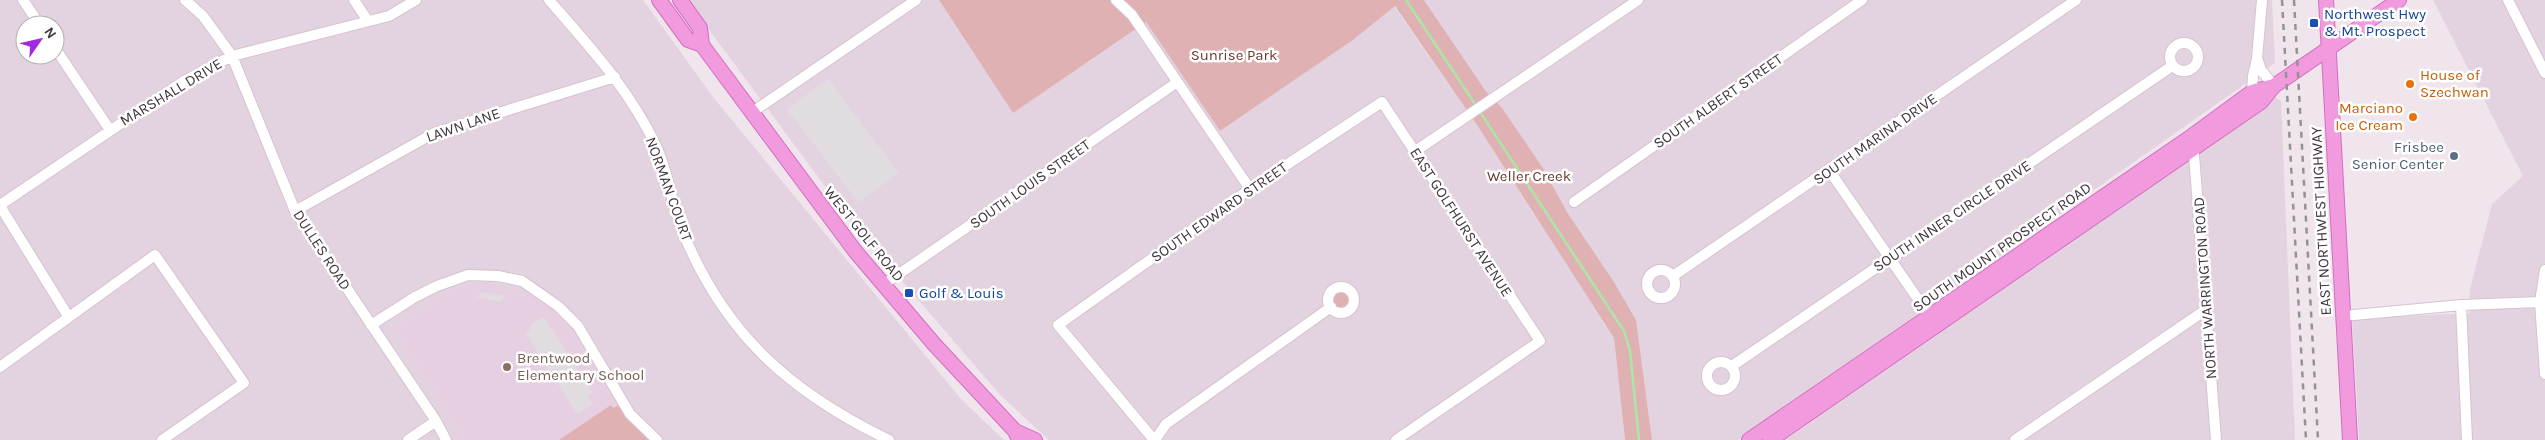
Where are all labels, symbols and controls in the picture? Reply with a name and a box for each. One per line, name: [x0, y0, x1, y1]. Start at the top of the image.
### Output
place label: Northwest Hwy & Mt. Prospect: [2324, 5, 2426, 40]
north arrow: [15, 15, 65, 65]
marker: Northwest Hwy & Mt. Prospect: [2308, 17, 2320, 29]
text: N: [41, 24, 60, 42]
park label: Sunrise Park: [1191, 46, 1277, 64]
street label: SOUTH ALBERT STREET: [1650, 49, 1786, 152]
street label: MARSHALL DRIVE: [117, 54, 225, 130]
place label: House of Szechwan: [2420, 66, 2489, 101]
marker: House of Szechwan: [2404, 78, 2416, 90]
street label: SOUTH MARINA DRIVE: [1810, 89, 1940, 189]
place label: Marciano Ice Cream: [2335, 99, 2403, 134]
street label: LAWN LANE: [424, 104, 502, 146]
marker: Marciano Ice Cream: [2407, 111, 2419, 123]
street label: EAST NORTHWEST HIGHWAY: [2307, 125, 2335, 316]
street label: NORMAN COURT: [642, 134, 696, 244]
street label: SOUTH LOUIS STREET: [966, 135, 1094, 232]
place label: Frisbee Senior Center: [2352, 138, 2445, 173]
street label: EAST GOLFHURST AVENUE: [1406, 144, 1516, 300]
marker: Frisbee Senior Center: [2448, 150, 2460, 162]
street label: SOUTH INNER CIRCLE DRIVE: [1870, 156, 2034, 276]
street label: SOUTH EDWARD STREET: [1147, 158, 1291, 266]
park label: Weller Creek: [1487, 167, 1571, 185]
street label: SOUTH MOUNT PROSPECT ROAD: [1909, 178, 2095, 316]
street label: WEST GOLF ROAD: [820, 183, 908, 285]
street label: NORTH WARRINGTON ROAD: [2190, 196, 2220, 380]
street label: DULLES ROAD: [289, 206, 355, 294]
place label: Golf & Louis: [919, 284, 1004, 302]
marker: Golf & Louis: [903, 287, 915, 299]
place label: Brentwood Elementary School: [517, 349, 644, 384]
marker: Brentwood Elementary School: [501, 361, 513, 373]

